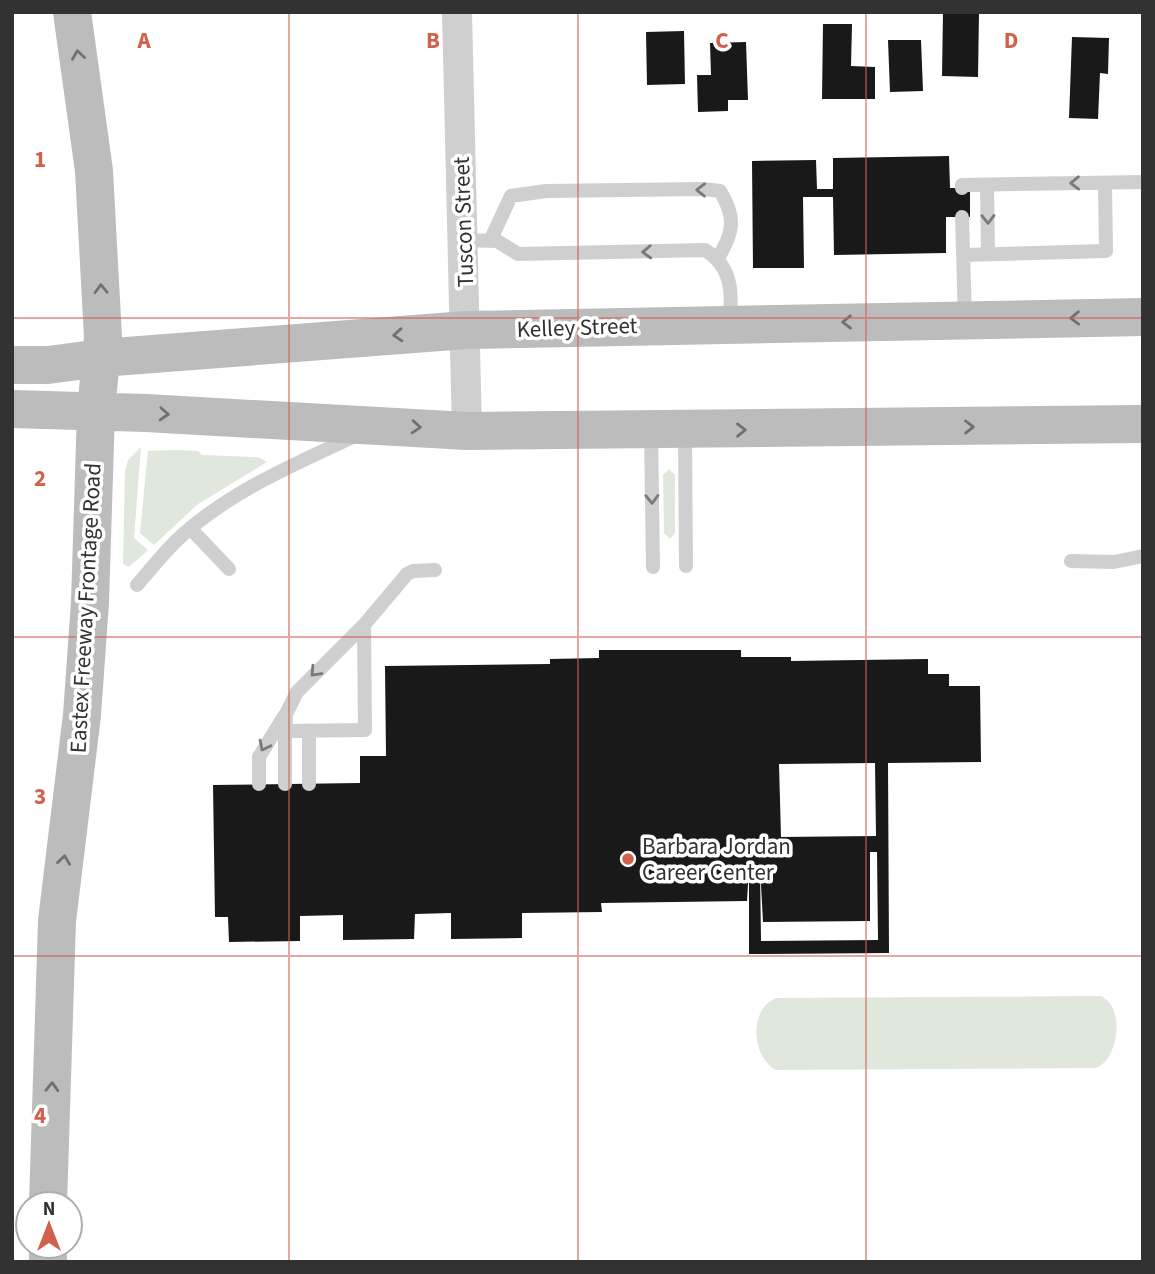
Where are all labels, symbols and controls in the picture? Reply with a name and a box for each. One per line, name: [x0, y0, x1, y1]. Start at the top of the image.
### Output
text: A: [136, 24, 151, 57]
text: B: [426, 24, 440, 57]
text: C: [715, 24, 729, 57]
text: D: [1004, 24, 1018, 57]
one-way arrow: [71, 49, 86, 61]
text: 1: [34, 143, 46, 176]
street label: Tuscon Street: [445, 156, 482, 288]
one-way arrow: [1069, 176, 1080, 191]
one-way arrow: [695, 182, 705, 198]
one-way arrow: [980, 214, 995, 225]
one-way arrow: [641, 244, 652, 259]
one-way arrow: [93, 284, 108, 295]
street label: Kelley Street: [516, 309, 638, 346]
one-way arrow: [1069, 310, 1079, 326]
one-way arrow: [841, 314, 852, 329]
one-way arrow: [392, 327, 403, 342]
one-way arrow: [159, 406, 170, 421]
one-way arrow: [964, 419, 974, 435]
one-way arrow: [411, 420, 422, 435]
one-way arrow: [736, 422, 747, 438]
text: 2: [34, 462, 46, 495]
street label: Eastex Freeway Frontage Road: [61, 462, 110, 754]
one-way arrow: [644, 494, 660, 505]
one-way arrow: [311, 664, 324, 677]
one-way arrow: [259, 739, 273, 752]
text: 3: [34, 780, 46, 813]
place label: Barbara Jordan Career Center: [642, 830, 791, 889]
marker: Barbara Jordan Career Center: [620, 851, 636, 867]
one-way arrow: [57, 854, 72, 866]
one-way arrow: [44, 1081, 59, 1092]
text: 4: [34, 1099, 46, 1132]
north arrow: [14, 1190, 84, 1260]
text: N: [43, 1196, 55, 1223]

